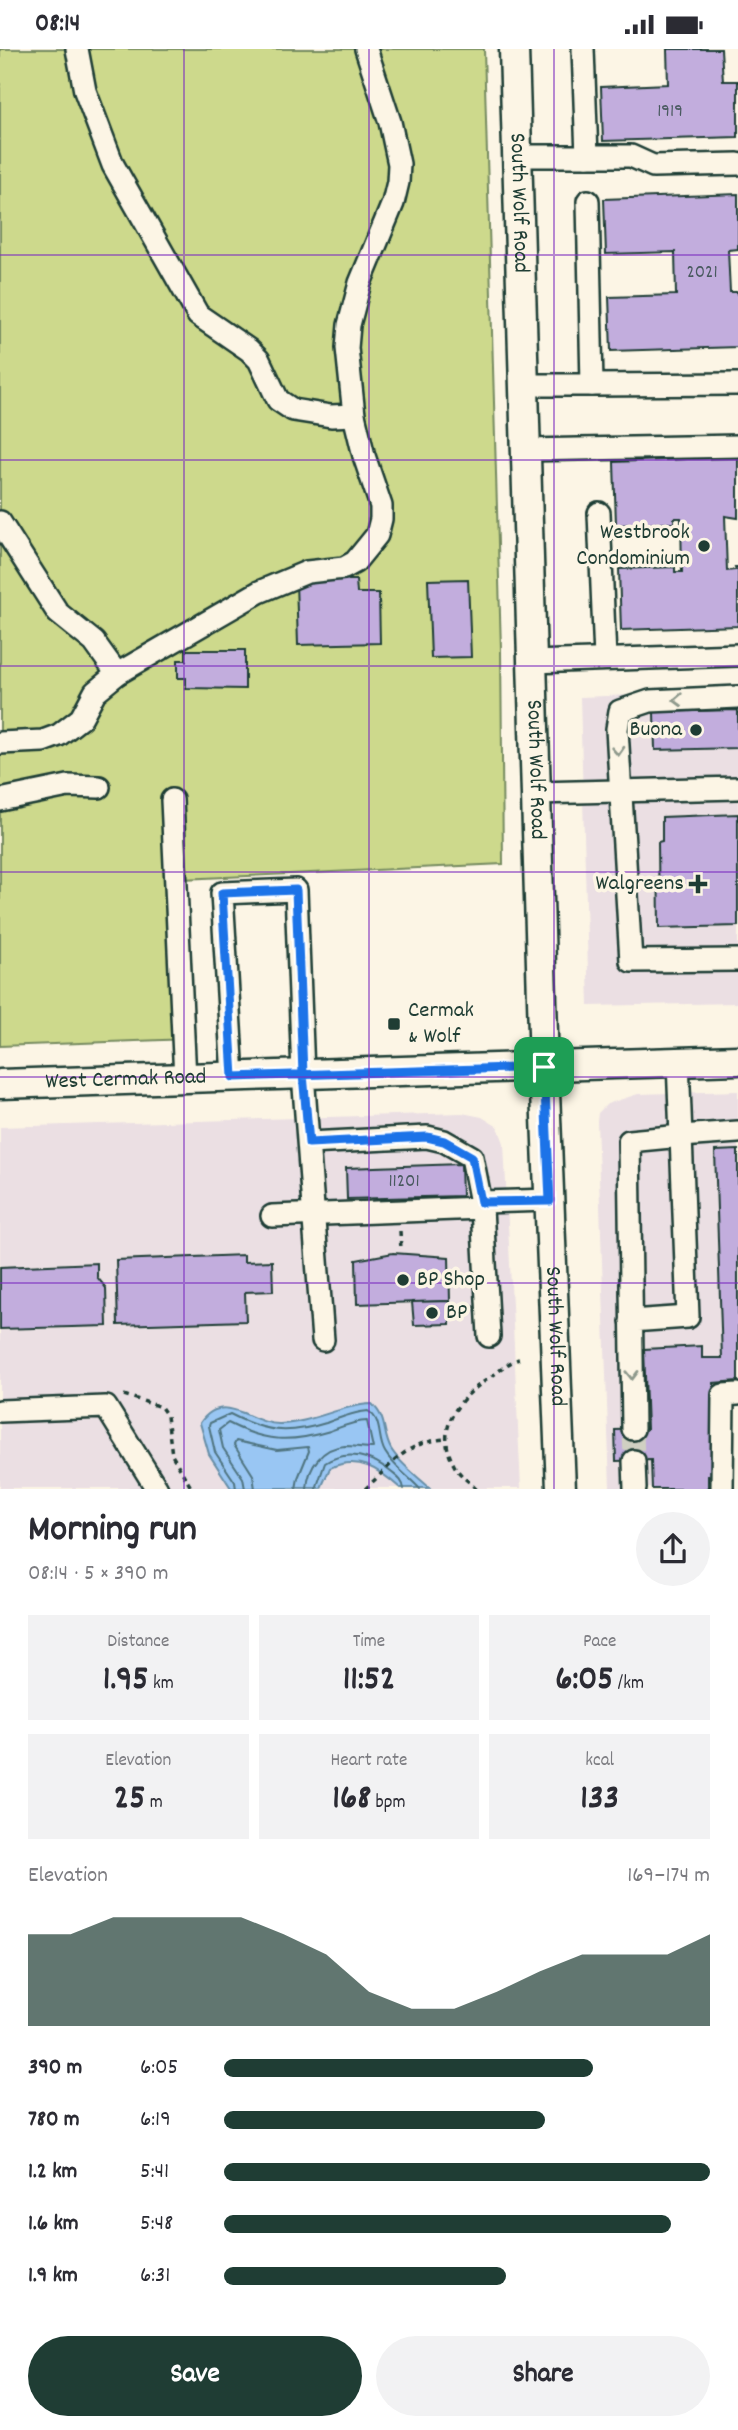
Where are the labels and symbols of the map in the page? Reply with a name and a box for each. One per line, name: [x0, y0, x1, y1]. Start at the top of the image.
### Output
house number: 1919: [657, 99, 683, 126]
street label: South Wolf Road: [500, 132, 537, 273]
house number: 2021: [686, 260, 718, 287]
place label: Westbrook Condominium: [576, 517, 690, 576]
marker: Westbrook Condominium: [696, 538, 712, 554]
one-way arrow: [673, 692, 684, 707]
street label: South Wolf Road: [517, 699, 554, 840]
place label: Buona: [630, 714, 683, 747]
marker: Buona: [688, 722, 704, 738]
one-way arrow: [610, 746, 625, 757]
place label: Walgreens: [595, 868, 684, 901]
marker: Walgreens: [690, 876, 706, 892]
place label: Cermak & Wolf: [408, 995, 474, 1054]
marker: Cermak & Wolf: [386, 1016, 402, 1032]
pin: [514, 1037, 574, 1097]
street label: West Cermak Road: [45, 1061, 207, 1099]
house number: 11201: [388, 1169, 420, 1196]
place label: BP Shop: [417, 1264, 485, 1297]
street label: South Wolf Road: [536, 1266, 574, 1407]
marker: BP Shop: [395, 1272, 411, 1288]
place label: BP: [446, 1297, 467, 1330]
marker: BP: [424, 1305, 440, 1321]
one-way arrow: [624, 1370, 640, 1381]

